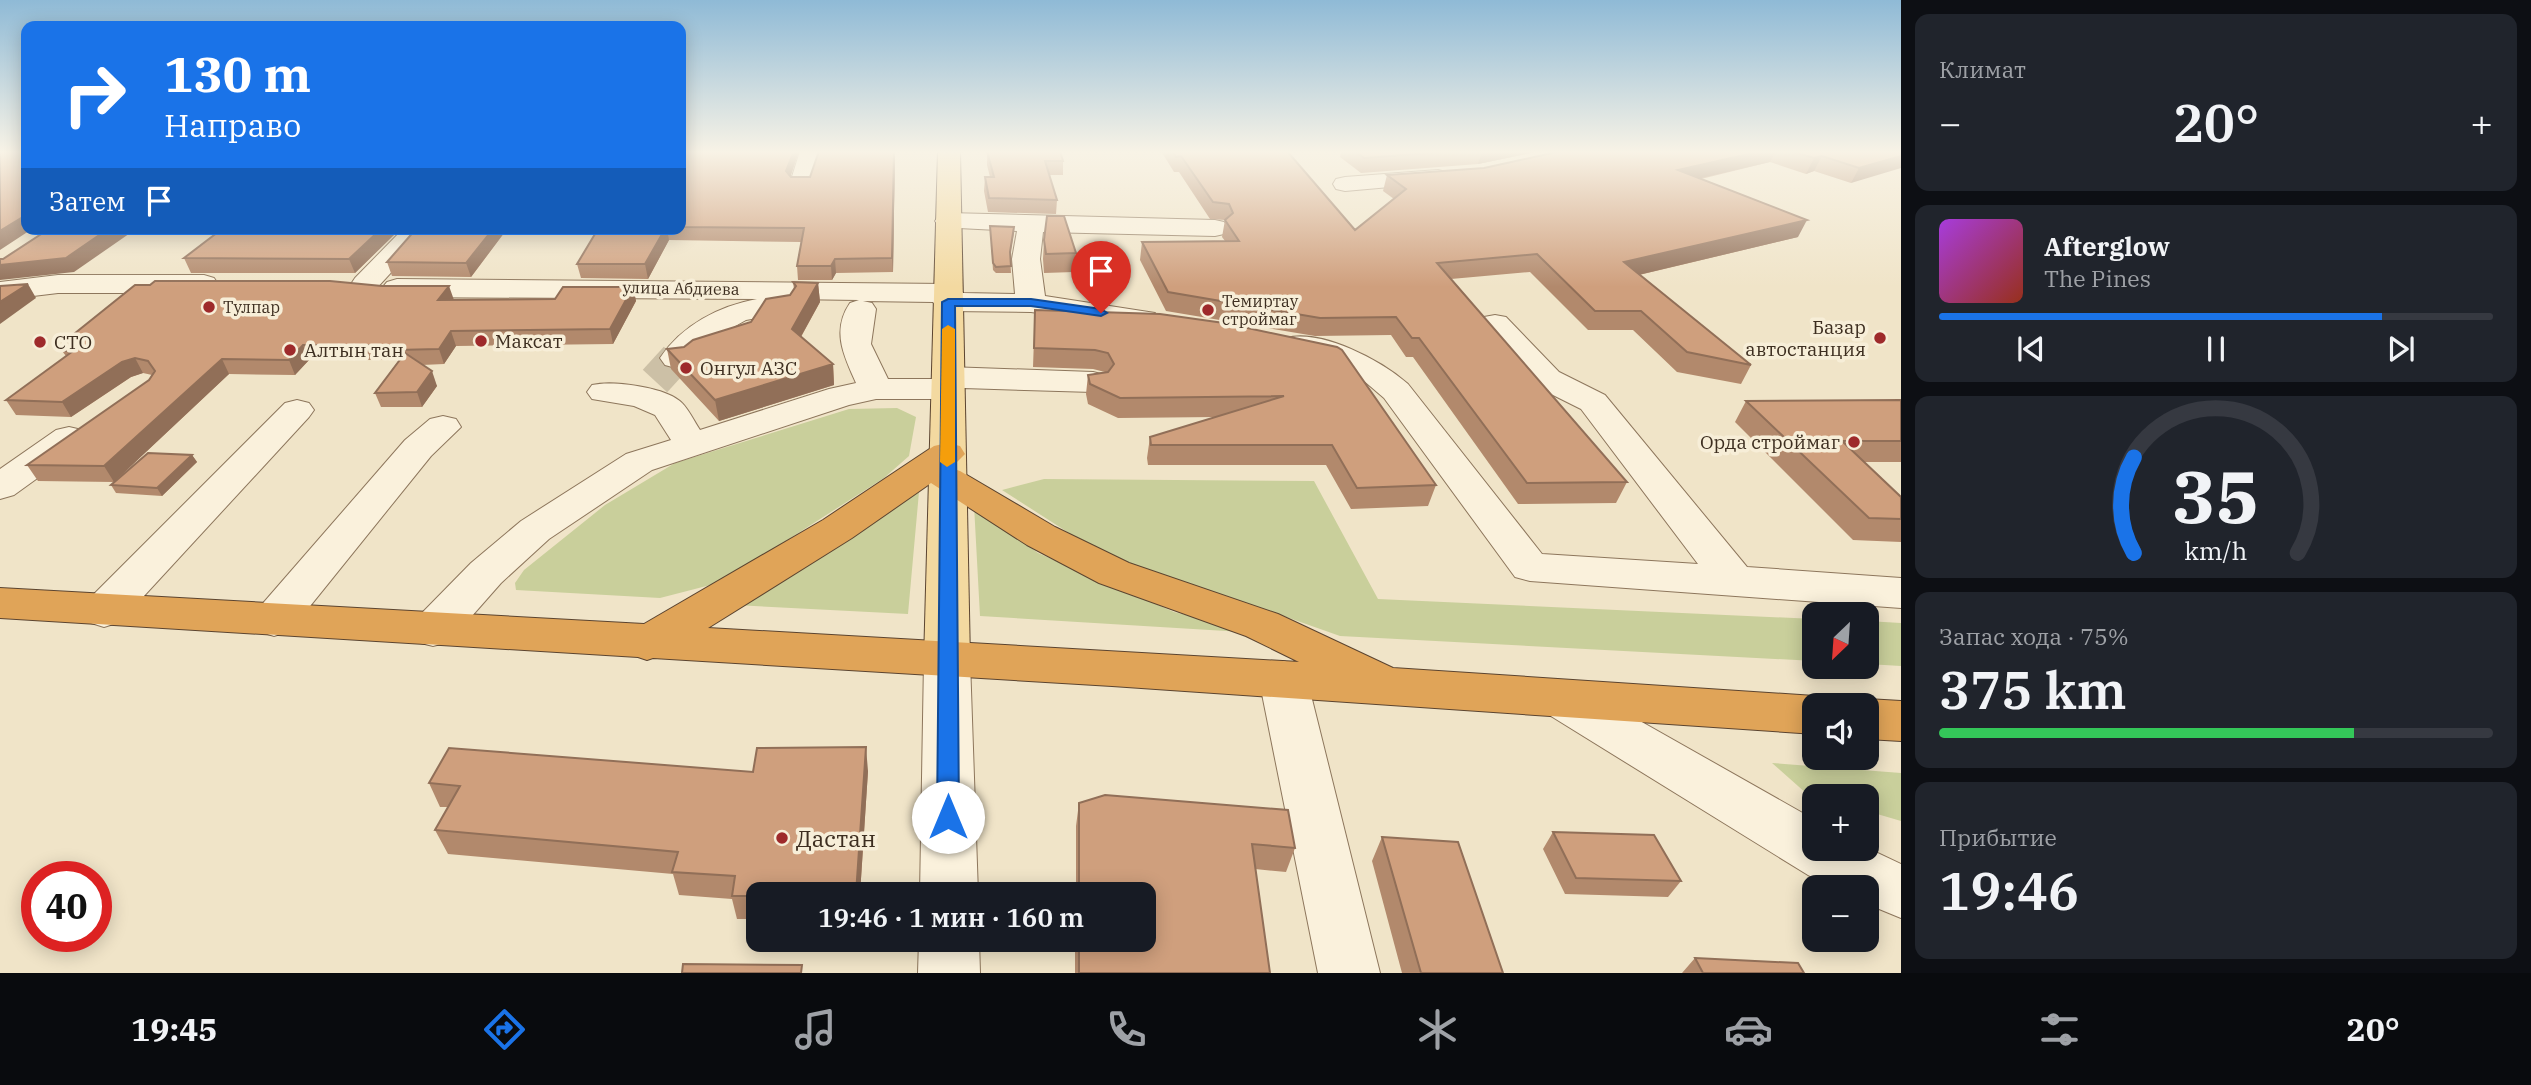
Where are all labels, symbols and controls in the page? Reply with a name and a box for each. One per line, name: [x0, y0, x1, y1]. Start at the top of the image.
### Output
text: 130 m: [164, 42, 311, 105]
icon: right: [49, 49, 140, 140]
text: Климат: [1939, 54, 2026, 84]
text: 20°: [2173, 89, 2259, 156]
text: −: [1939, 98, 1962, 147]
text: +: [2470, 98, 2493, 147]
text: Направо: [164, 104, 301, 146]
icon: arrive: [140, 182, 178, 220]
text: Затем: [49, 184, 126, 218]
text: Afterglow: [2044, 229, 2170, 263]
pin: [1071, 241, 1131, 313]
icon: arrive: [1082, 252, 1120, 290]
text: The Pines: [2044, 263, 2151, 293]
street label: улица Абдиева: [622, 277, 740, 299]
place label: Темиртау строймаг: [1222, 291, 1299, 329]
place label: Тулпар: [223, 297, 280, 317]
marker: Тулпар: [201, 299, 217, 315]
marker: Темиртау строймаг: [1200, 302, 1216, 318]
place label: Базар автостанция: [1745, 315, 1866, 361]
place label: Максат: [495, 329, 563, 353]
place label: СТО: [54, 330, 92, 354]
marker: Базар автостанция: [1872, 330, 1888, 346]
icon: previous: [2012, 330, 2050, 368]
icon: pause: [2197, 330, 2235, 368]
icon: next: [2382, 330, 2420, 368]
marker: Максат: [473, 333, 489, 349]
marker: СТО: [32, 334, 48, 350]
place label: Алтын тан: [304, 338, 404, 362]
marker: Алтын тан: [282, 342, 298, 358]
place label: Онгул АЗС: [700, 356, 797, 380]
marker: Онгул АЗС: [678, 360, 694, 376]
place label: Орда строймаг: [1700, 430, 1840, 454]
marker: Орда строймаг: [1846, 434, 1862, 450]
text: 35: [2172, 448, 2260, 543]
text: km/h: [2184, 533, 2248, 566]
north arrow: [1802, 602, 1880, 679]
map controls: [1802, 602, 1879, 952]
text: Запас хода · 75%: [1939, 621, 2129, 651]
text: 375 km: [1939, 656, 2127, 723]
button: sound: [1802, 693, 1879, 770]
position arrow: [911, 780, 985, 854]
button: +: [1802, 784, 1879, 861]
text: Прибытие: [1939, 822, 2057, 852]
place label: Дастан: [796, 823, 876, 853]
marker: Дастан: [774, 830, 790, 846]
text: 19:46: [1939, 857, 2079, 924]
speed limit sign: 40: [21, 861, 112, 952]
button: −: [1802, 875, 1879, 952]
text: 19:46 · 1 мин · 160 m: [818, 900, 1084, 934]
icon: directions: [480, 1005, 529, 1054]
icon: music: [791, 1005, 840, 1054]
icon: phone: [1102, 1005, 1151, 1054]
icon: climate: [1413, 1005, 1462, 1054]
icon: car: [1724, 1005, 1773, 1054]
icon: filters: [2035, 1005, 2084, 1054]
text: 19:45: [131, 1008, 218, 1050]
text: 20°: [2346, 1008, 2400, 1050]

